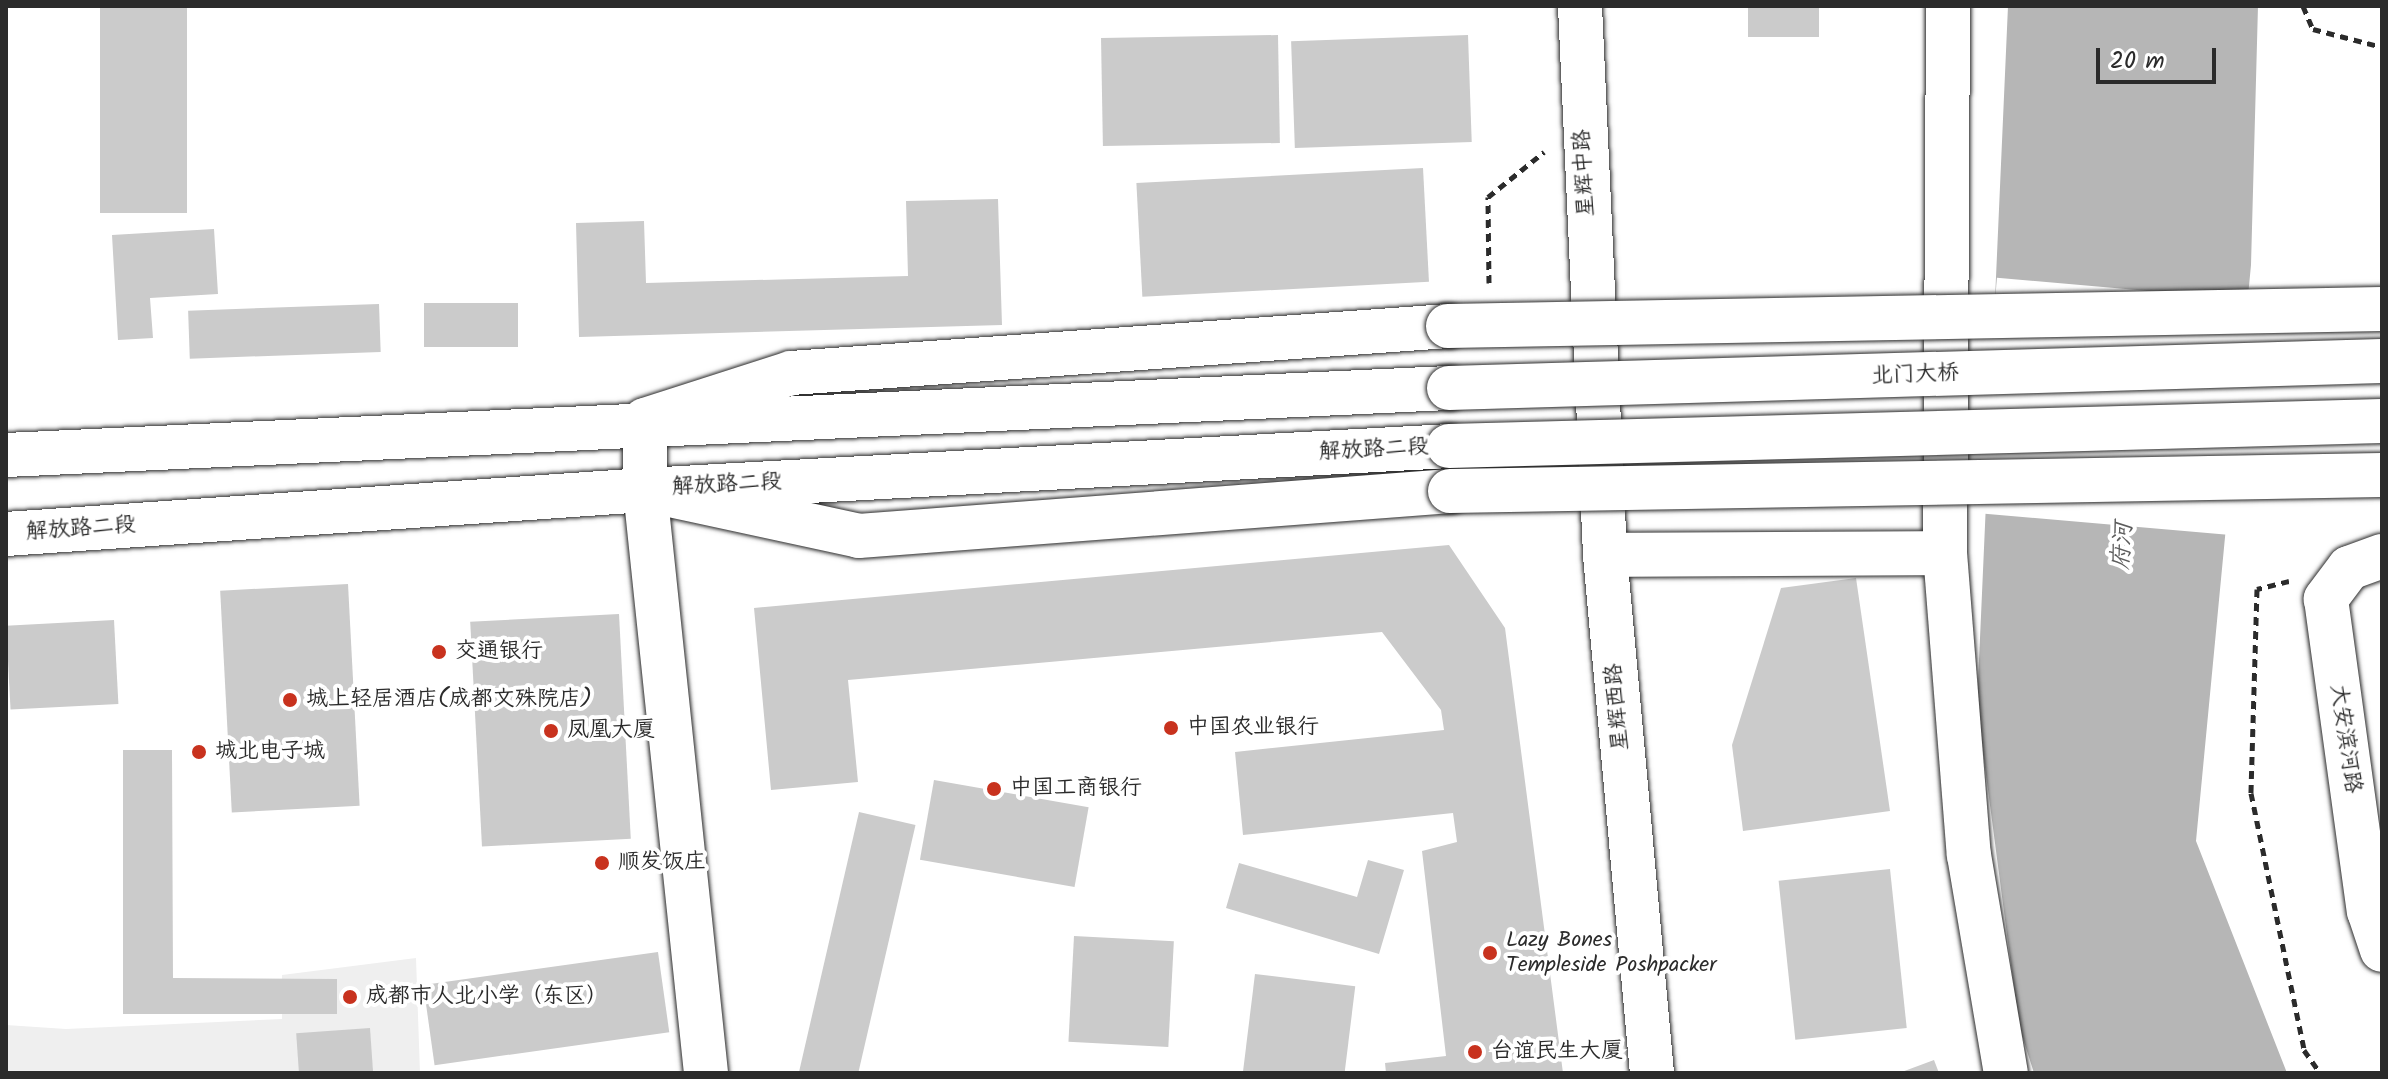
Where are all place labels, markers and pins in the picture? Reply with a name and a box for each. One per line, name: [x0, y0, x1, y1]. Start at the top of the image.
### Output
place label: 交通银行: [455, 639, 543, 665]
marker: 交通银行: [430, 643, 448, 661]
place label: 城上轻居酒店(成都文殊院店): [306, 687, 592, 713]
marker: 城上轻居酒店(成都文殊院店): [281, 691, 299, 709]
place label: 中国农业银行: [1187, 715, 1319, 741]
place label: 凤凰大厦: [567, 718, 655, 744]
marker: 中国农业银行: [1162, 719, 1180, 737]
marker: 凤凰大厦: [542, 722, 560, 740]
place label: 城北电子城: [215, 739, 325, 765]
marker: 城北电子城: [190, 743, 208, 761]
place label: 中国工商银行: [1010, 776, 1142, 802]
marker: 中国工商银行: [985, 780, 1003, 798]
place label: 顺发饭庄: [618, 850, 706, 876]
marker: 顺发饭庄: [593, 854, 611, 872]
place label: Lazy Bones Templeside Poshpacker: [1506, 927, 1716, 978]
marker: Lazy Bones Templeside Poshpacker: [1481, 944, 1499, 962]
place label: 成都市人北小学（东区）: [366, 984, 608, 1010]
marker: 成都市人北小学（东区）: [341, 988, 359, 1006]
place label: 台谊民生大厦: [1491, 1039, 1623, 1065]
marker: 台谊民生大厦: [1466, 1043, 1484, 1061]

